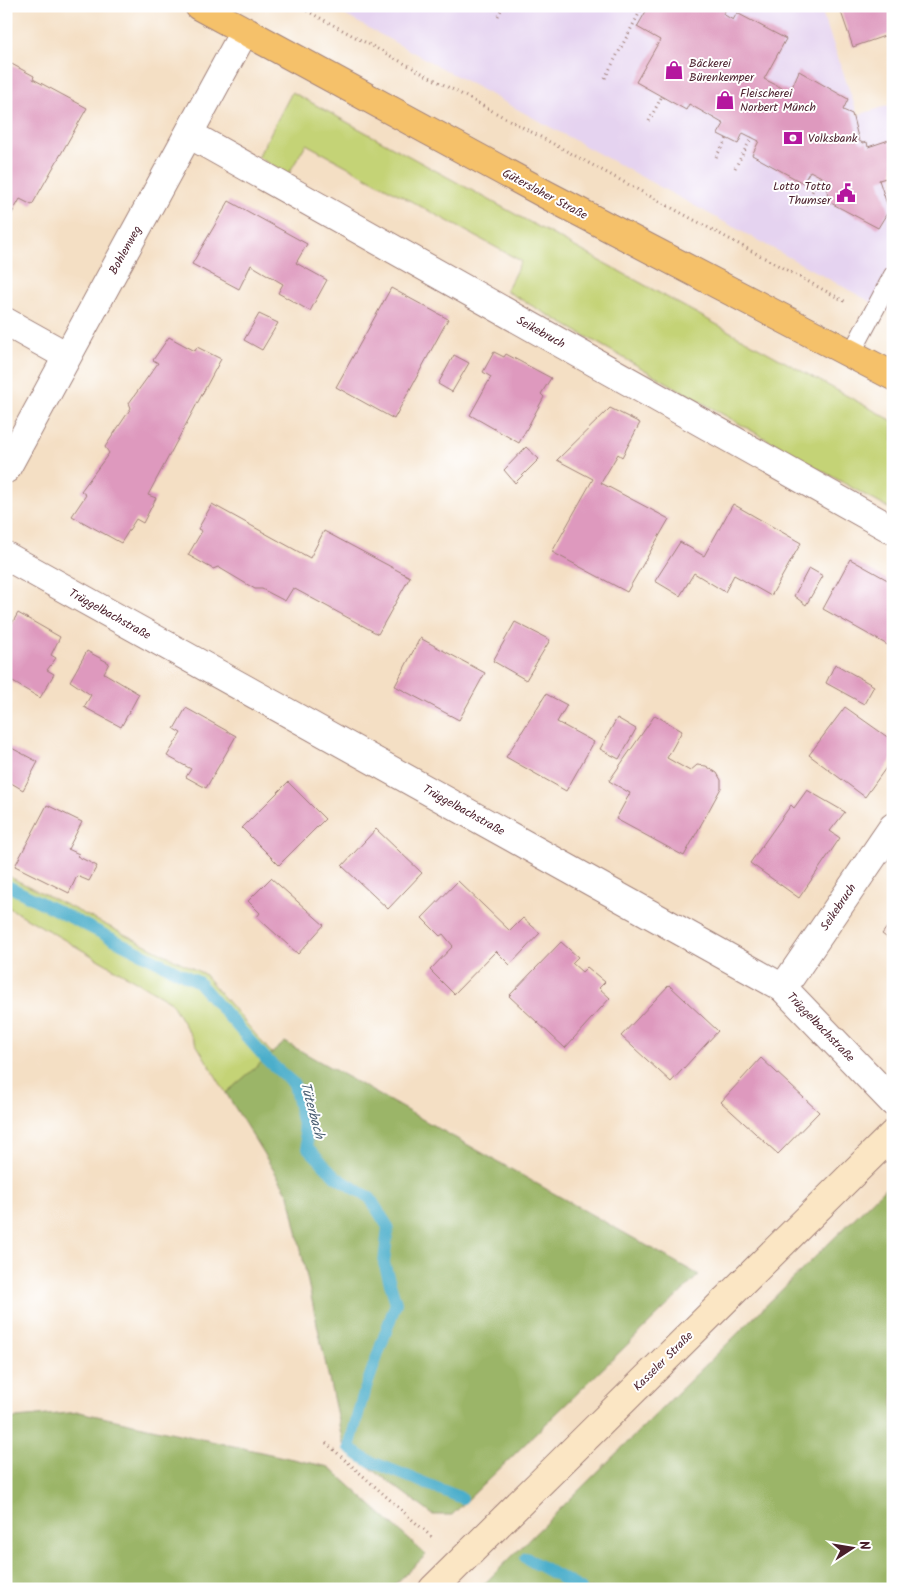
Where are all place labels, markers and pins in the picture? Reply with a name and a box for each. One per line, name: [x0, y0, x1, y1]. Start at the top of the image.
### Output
place label: Bäckerei Bürenkemper: [689, 54, 755, 87]
shop icon: Bäckerei Bürenkemper: [663, 59, 685, 81]
place label: Fleischerei Norbert Münch: [740, 84, 816, 117]
shop icon: Fleischerei Norbert Münch: [714, 89, 736, 111]
bank icon: Volksbank: [782, 127, 804, 149]
place label: Volksbank: [808, 129, 858, 148]
place label: Lotto Totto Thumser: [773, 177, 832, 210]
public building icon: Lotto Totto Thumser: [835, 182, 857, 204]

